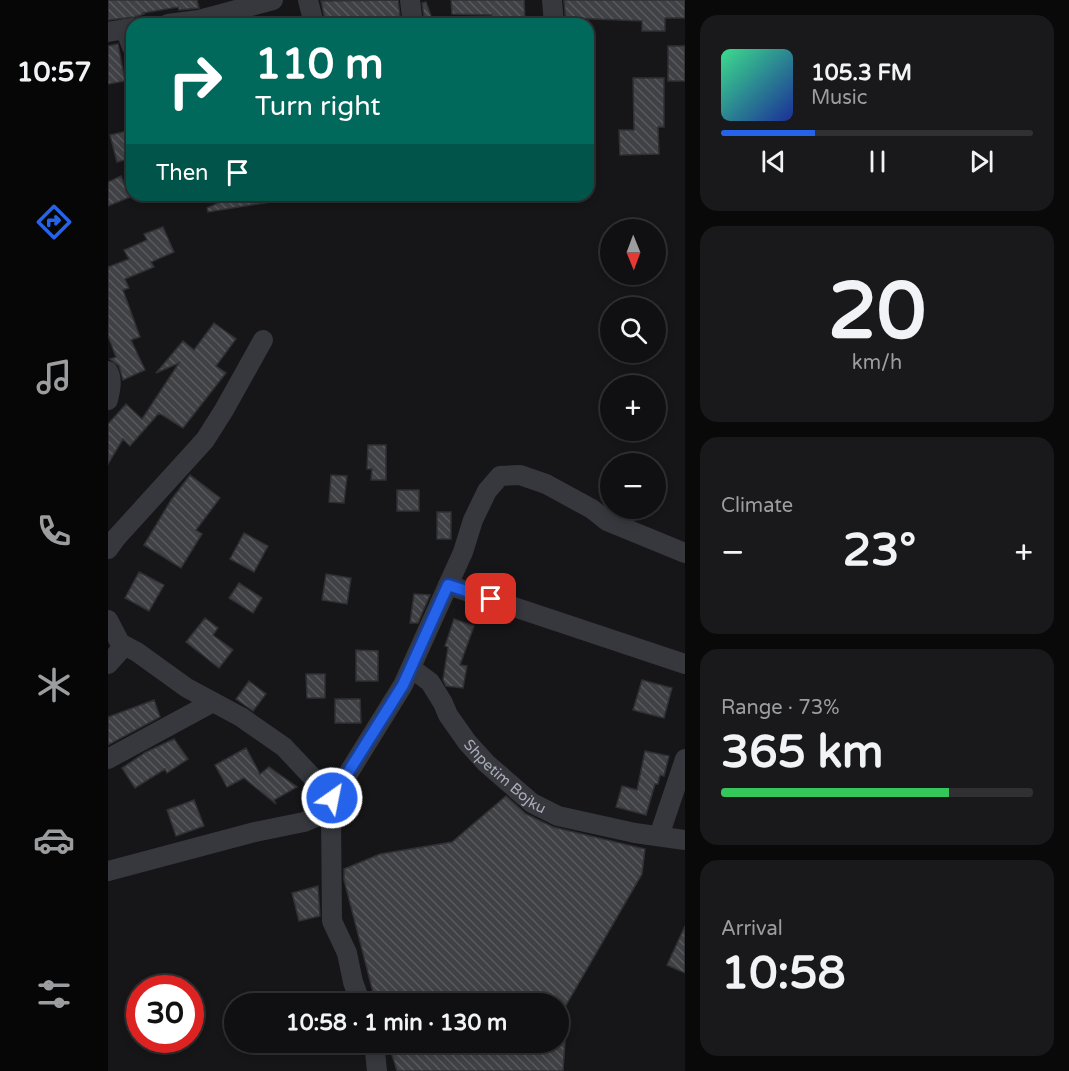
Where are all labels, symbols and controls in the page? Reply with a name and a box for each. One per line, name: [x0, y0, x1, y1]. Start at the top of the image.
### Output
text: 110 m: [255, 39, 384, 90]
icon: right: [156, 42, 234, 120]
text: 10:57: [17, 56, 91, 89]
text: 105.3 FM: [811, 60, 912, 86]
text: Music: [811, 86, 867, 110]
text: Turn right: [255, 90, 381, 123]
icon: previous: [757, 145, 790, 178]
icon: pause: [861, 145, 894, 178]
icon: next: [965, 145, 998, 178]
icon: arrive: [221, 156, 254, 189]
text: Then: [156, 160, 209, 186]
icon: directions: [33, 201, 75, 243]
north arrow: [600, 219, 666, 285]
map controls: [600, 219, 666, 519]
text: 20: [828, 265, 926, 359]
button: search: [600, 297, 666, 363]
text: km/h: [852, 351, 902, 375]
icon: music: [33, 356, 75, 398]
button: +: [600, 375, 666, 441]
button: −: [600, 453, 666, 519]
text: Climate: [721, 494, 793, 518]
icon: phone: [33, 510, 75, 552]
text: 23°: [843, 524, 916, 578]
text: −: [721, 533, 745, 572]
text: +: [1014, 533, 1033, 572]
pin: [465, 573, 516, 624]
icon: arrive: [474, 582, 507, 615]
icon: climate: [33, 664, 75, 706]
text: Range · 73%: [721, 696, 840, 720]
text: 365 km: [721, 726, 883, 780]
street label: Shpetim Bojku: [460, 736, 549, 817]
position arrow: [300, 766, 364, 830]
icon: car: [33, 819, 75, 861]
text: Arrival: [721, 917, 783, 941]
text: 10:58: [721, 947, 846, 1001]
icon: filters: [33, 973, 75, 1015]
speed limit sign: 30: [126, 975, 204, 1053]
text: 10:58 · 1 min · 130 m: [286, 1010, 507, 1036]

